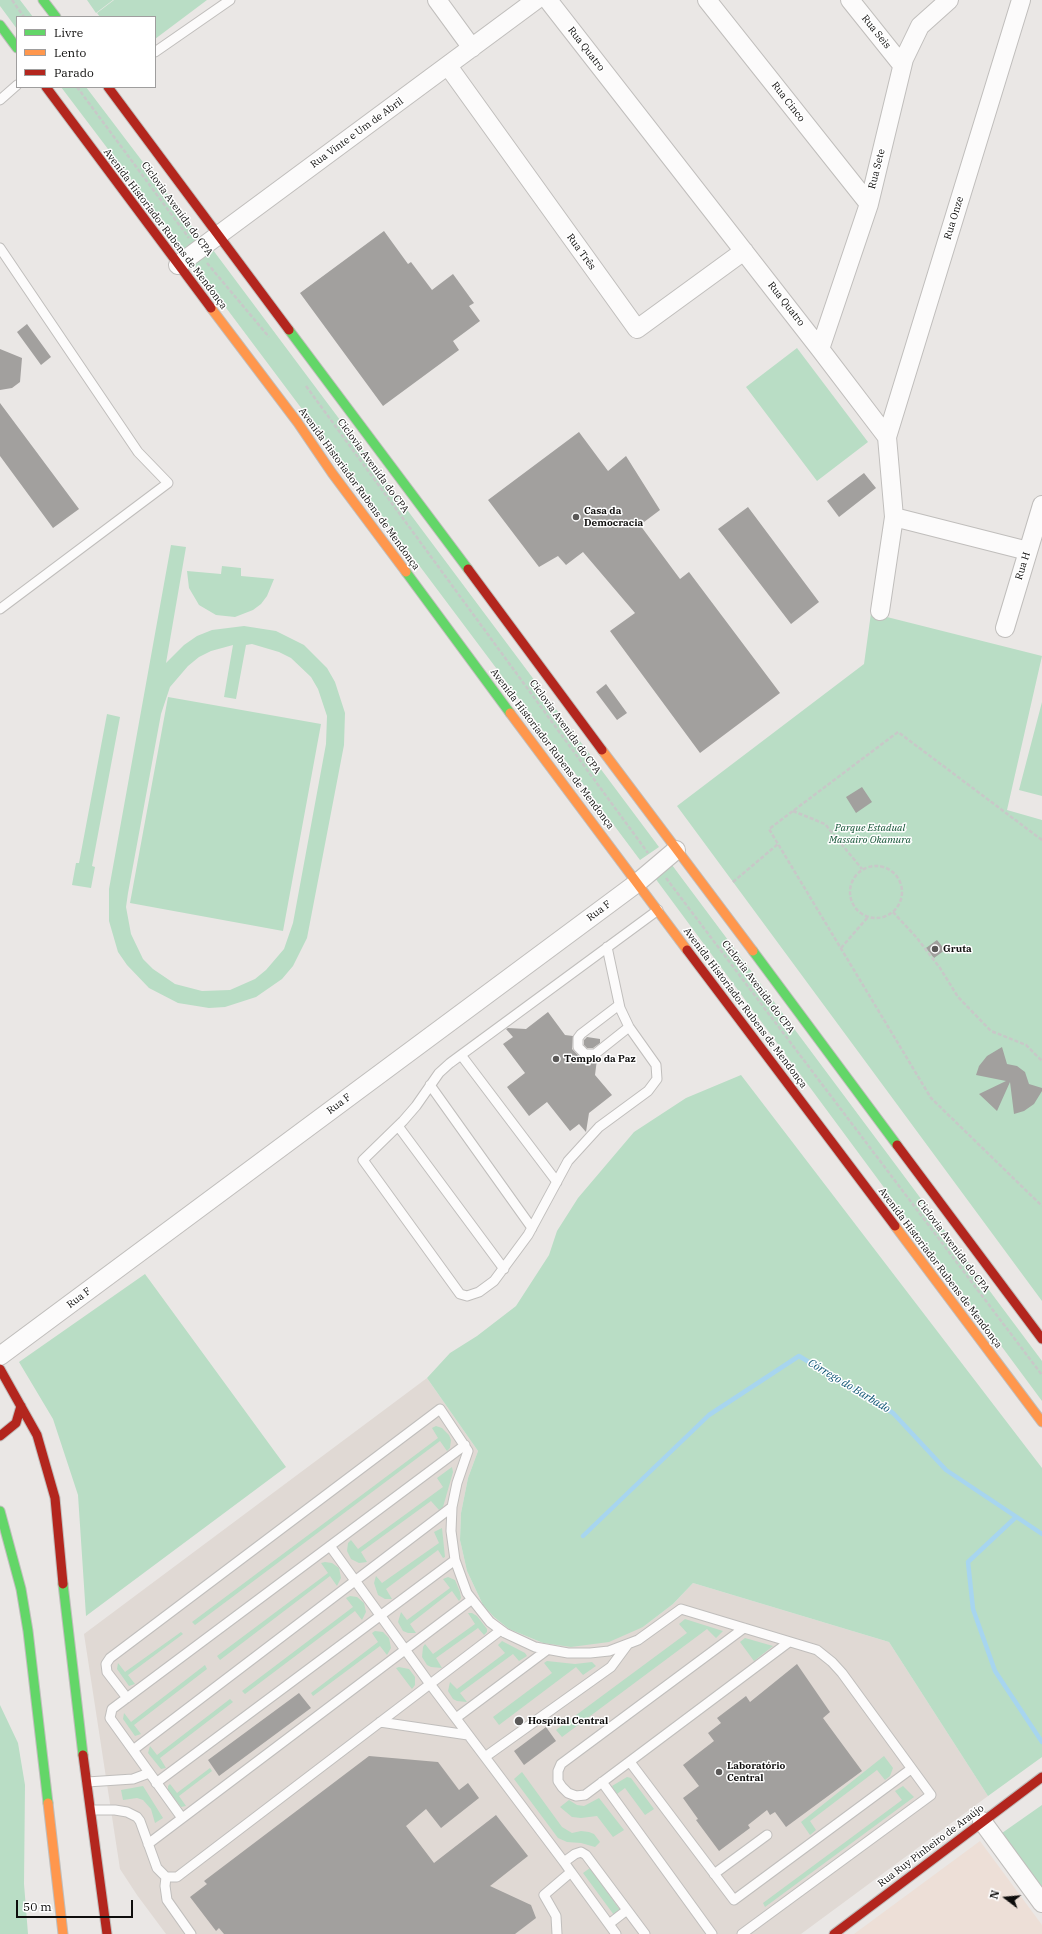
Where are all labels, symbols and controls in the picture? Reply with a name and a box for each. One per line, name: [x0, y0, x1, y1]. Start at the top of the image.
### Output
street label: Rua Seis: [859, 13, 893, 51]
legend: [16, 16, 156, 88]
street label: Rua Quatro: [565, 24, 607, 74]
text: Livre: [54, 25, 83, 40]
text: Lento: [54, 45, 86, 60]
text: Parado: [54, 65, 94, 80]
street label: Rua Cinco: [769, 80, 807, 124]
street label: Rua Vinte e Um de Abril: [308, 95, 406, 171]
street label: Avenida Historiador Rubens de Mendonça: [101, 146, 229, 312]
street label: Rua Sete: [866, 148, 888, 190]
street label: Ciclovia Avenida do CPA: [139, 160, 215, 258]
street label: Rua Onze: [942, 195, 966, 241]
street label: Rua Três: [564, 232, 598, 272]
street label: Rua Quatro: [765, 279, 807, 329]
street label: Avenida Historiador Rubens de Mendonça: [296, 405, 422, 573]
street label: Ciclovia Avenida do CPA: [335, 417, 411, 515]
place label: Casa da Democracia: [584, 505, 643, 528]
marker: Casa da Democracia: [571, 512, 581, 522]
street label: Rua H: [1013, 551, 1033, 581]
street label: Avenida Historiador Rubens de Mendonça: [488, 666, 616, 832]
street label: Ciclovia Avenida do CPA: [527, 678, 603, 776]
park label: Parque Estadual Massairo Okamura: [829, 822, 911, 846]
street label: Rua F: [585, 898, 613, 924]
street label: Avenida Historiador Rubens de Mendonça: [681, 925, 809, 1091]
street label: Ciclovia Avenida do CPA: [719, 938, 797, 1036]
place label: Gruta: [943, 943, 972, 955]
marker: Gruta: [930, 944, 940, 954]
place label: Templo da Paz: [564, 1053, 636, 1065]
marker: Templo da Paz: [551, 1054, 561, 1064]
street label: Rua F: [325, 1091, 353, 1117]
street label: Avenida Historiador Rubens de Mendonça: [876, 1185, 1004, 1351]
street label: Ciclovia Avenida do CPA: [914, 1197, 992, 1295]
street label: Rua F: [65, 1285, 93, 1311]
water label: Córrego do Barbado: [806, 1356, 892, 1416]
marker: Hospital Central: [513, 1715, 525, 1727]
place label: Hospital Central: [528, 1715, 608, 1727]
place label: Laboratório Central: [727, 1760, 785, 1784]
marker: Laboratório Central: [714, 1767, 724, 1777]
street label: Rua Ruy Pinheiro de Araújo: [876, 1802, 986, 1890]
north arrow: [986, 1878, 1026, 1918]
text: N: [987, 1889, 1002, 1901]
scale bar: [18, 1892, 135, 1918]
text: 50 m: [23, 1899, 52, 1914]

